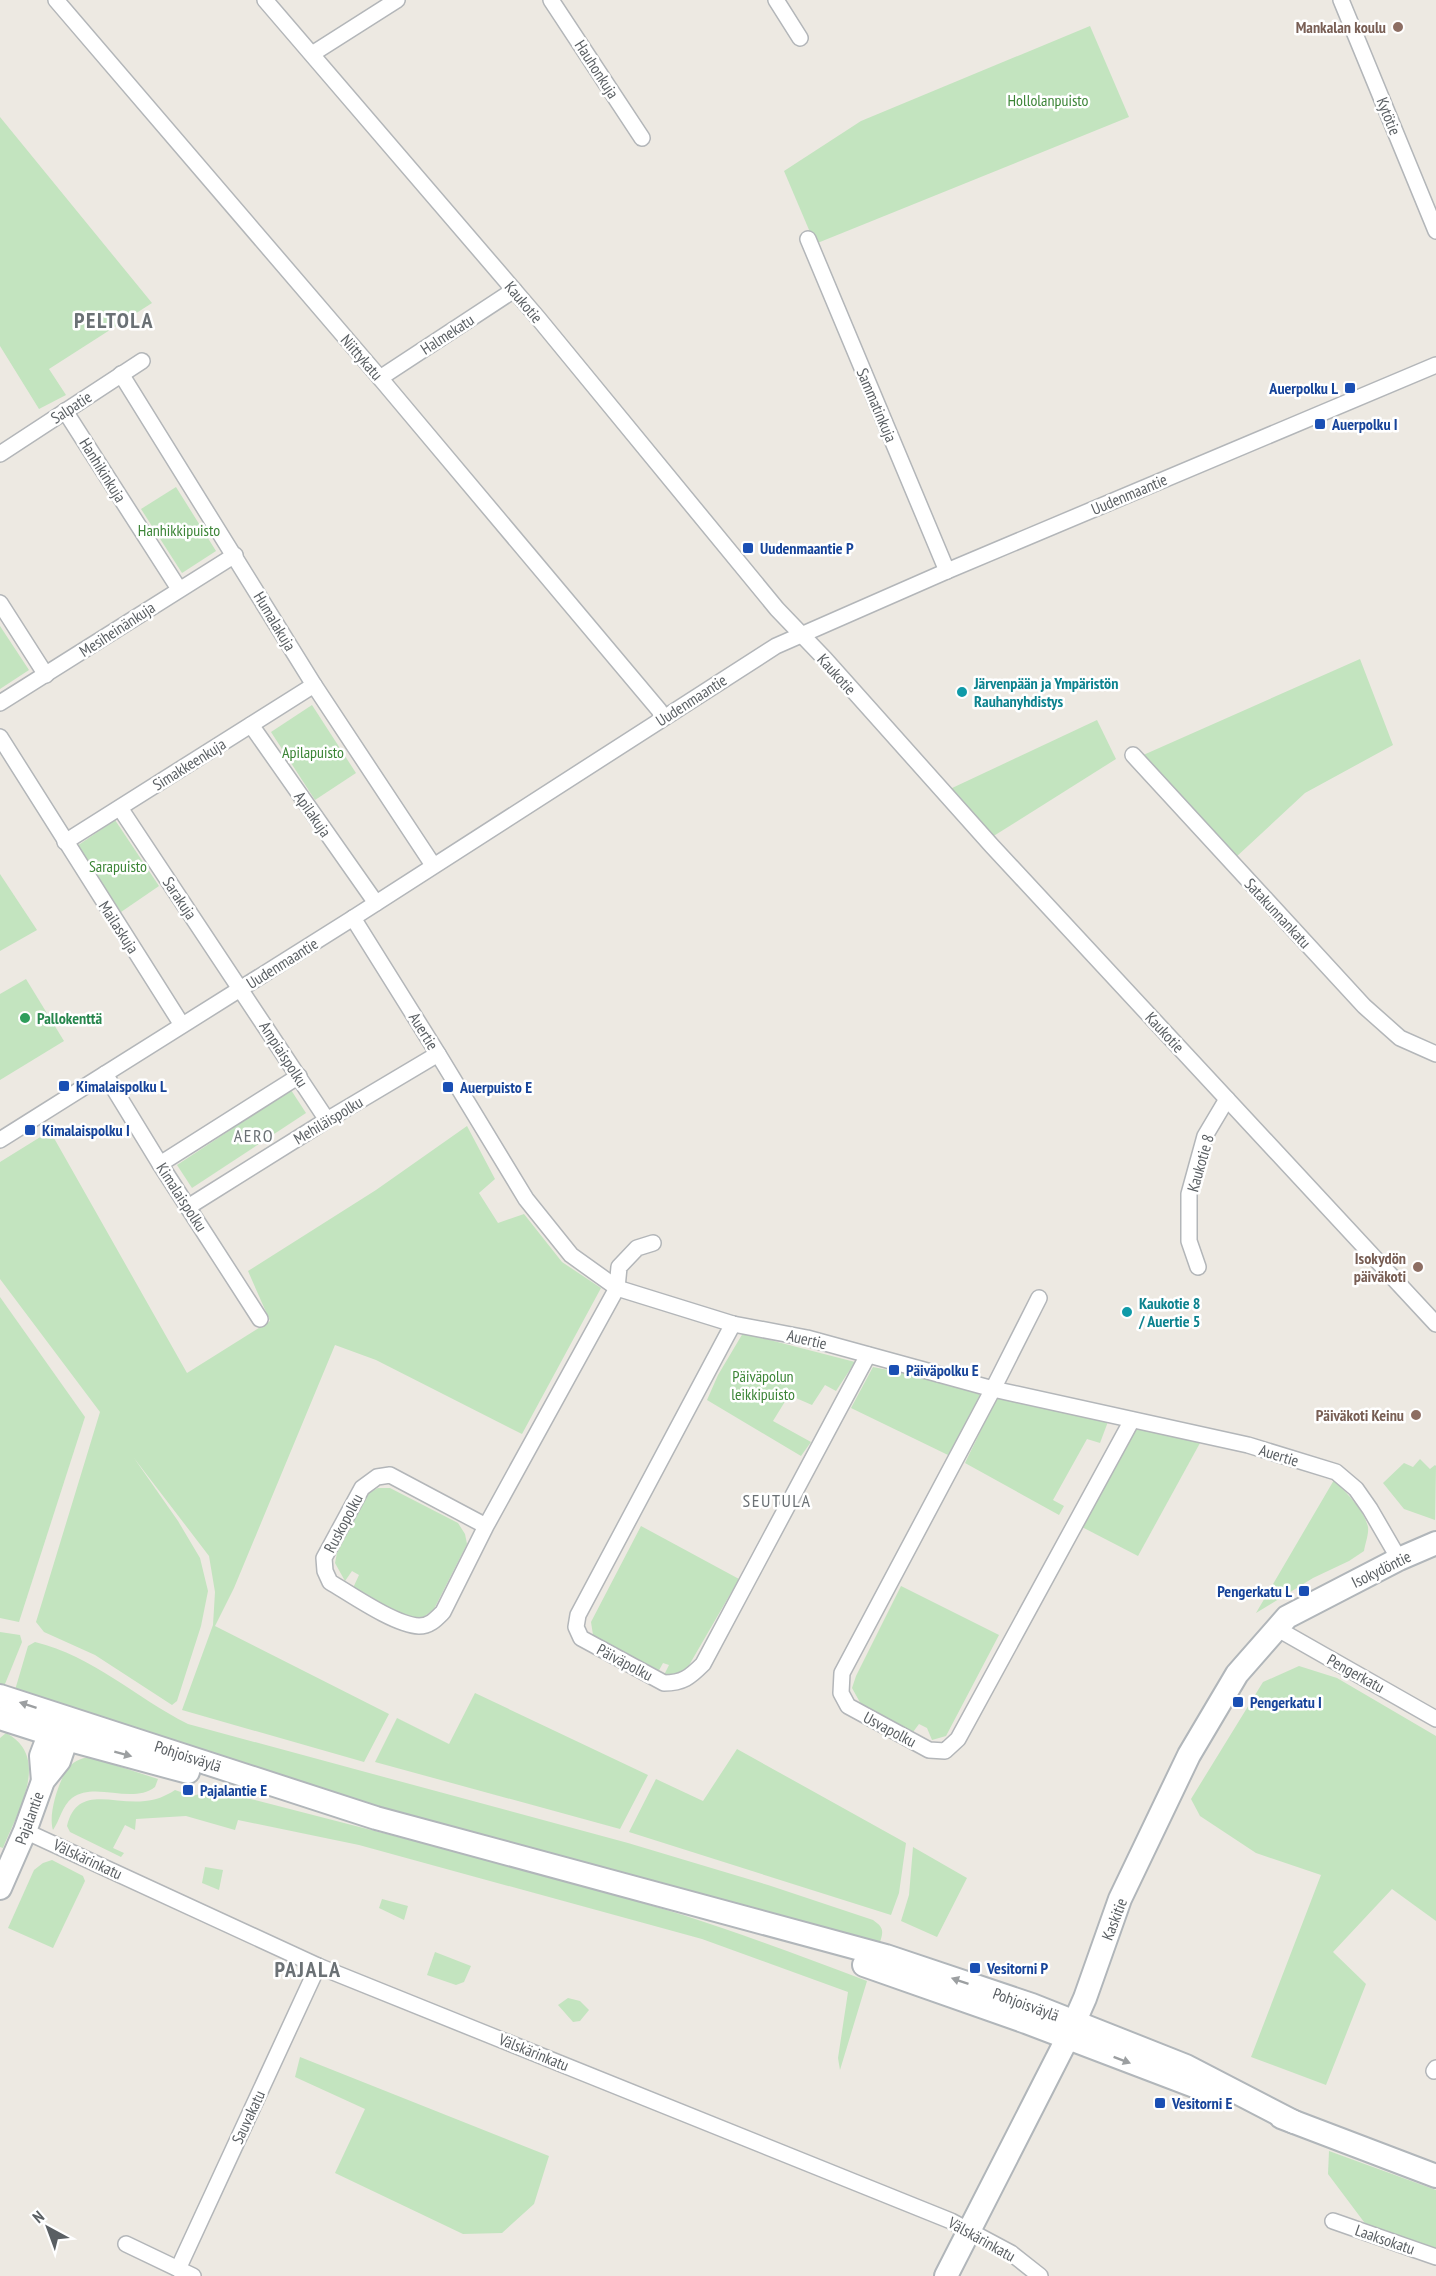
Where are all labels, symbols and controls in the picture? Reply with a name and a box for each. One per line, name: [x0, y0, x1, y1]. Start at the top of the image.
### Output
place label: Mankalan koulu: [1296, 17, 1386, 37]
marker: Mankalan koulu: [1391, 20, 1405, 34]
street label: Hauhonkuja: [571, 36, 623, 102]
park label: Hollolanpuisto: [1008, 90, 1089, 110]
street label: Kytötie: [1372, 94, 1406, 138]
street label: Kaukotie: [501, 277, 547, 327]
district label: PELTOLA: [74, 306, 154, 334]
street label: Halmekatu: [417, 309, 478, 359]
street label: Niittykatu: [337, 330, 387, 384]
street label: Sammatinkuja: [852, 365, 902, 445]
place label: Auerpolku L: [1268, 378, 1338, 398]
marker: Auerpolku L: [1343, 381, 1357, 395]
street label: Salpatie: [47, 386, 95, 428]
place label: Auerpolku I: [1331, 414, 1398, 434]
marker: Auerpolku I: [1313, 417, 1327, 431]
street label: Hanhikinkuja: [75, 434, 131, 506]
street label: Uudenmaantie: [1088, 469, 1170, 519]
park label: Hanhikkipuisto: [138, 520, 220, 540]
place label: Uudenmaantie P: [760, 538, 854, 558]
marker: Uudenmaantie P: [741, 541, 755, 555]
street label: Humalakuja: [250, 588, 300, 654]
street label: Mesiheinänkuja: [75, 597, 159, 661]
street label: Kaukotie: [813, 649, 861, 699]
street label: Uudenmaantie: [652, 670, 730, 730]
place label: Järvenpään ja Ympäristön Rauhanyhdistys: [973, 673, 1118, 711]
marker: Järvenpään ja Ympäristön Rauhanyhdistys: [955, 685, 969, 699]
street label: Simakkeenkuja: [149, 734, 229, 794]
park label: Apilapuisto: [282, 742, 344, 762]
street label: Apilakuja: [290, 787, 336, 841]
park label: Sarapuisto: [89, 856, 147, 876]
street label: Sarakuja: [159, 873, 201, 923]
street label: Satakunnankatu: [1240, 874, 1316, 952]
street label: Mailaskuja: [95, 897, 143, 957]
street label: Uudenmaantie: [243, 933, 321, 993]
place label: Pallokenttä: [37, 1008, 102, 1028]
street label: Kaukotie: [1141, 1008, 1189, 1056]
street label: Auertie: [405, 1009, 443, 1053]
marker: Pallokenttä: [18, 1011, 32, 1025]
street label: Ampiaispolku: [255, 1017, 313, 1091]
place label: Kimalaispolku L: [76, 1076, 167, 1096]
place label: Auerpuisto E: [459, 1077, 532, 1097]
marker: Kimalaispolku L: [57, 1079, 71, 1093]
marker: Auerpuisto E: [441, 1080, 455, 1094]
street label: Mehiläispolku: [290, 1092, 366, 1148]
place label: Kimalaispolku I: [42, 1120, 130, 1140]
marker: Kimalaispolku I: [23, 1123, 37, 1137]
district label: AERO: [234, 1124, 274, 1147]
street label: Kaukotie 8: [1182, 1132, 1218, 1194]
street label: Kimalaispolku: [152, 1159, 212, 1235]
place label: Isokydön päiväkoti: [1354, 1248, 1406, 1286]
marker: Isokydön päiväkoti: [1411, 1260, 1425, 1274]
place label: Kaukotie 8 / Auertie 5: [1138, 1293, 1200, 1331]
marker: Kaukotie 8 / Auertie 5: [1120, 1305, 1134, 1319]
street label: Auertie: [785, 1325, 829, 1353]
place label: Päiväpolku E: [906, 1360, 979, 1380]
marker: Päiväpolku E: [887, 1363, 901, 1377]
park label: Päiväpolun leikkipuisto: [731, 1366, 795, 1404]
place label: Päiväkoti Keinu: [1316, 1405, 1404, 1425]
marker: Päiväkoti Keinu: [1409, 1408, 1423, 1422]
street label: Auertie: [1257, 1440, 1301, 1470]
district label: SEUTULA: [743, 1489, 811, 1512]
street label: Ruskopolku: [319, 1490, 367, 1556]
street label: Isokydöntie: [1348, 1546, 1414, 1592]
place label: Pengerkatu L: [1217, 1581, 1292, 1601]
marker: Pengerkatu L: [1297, 1584, 1311, 1598]
street label: Päiväpolku: [594, 1639, 656, 1685]
street label: Pengerkatu: [1324, 1649, 1388, 1697]
place label: Pengerkatu I: [1250, 1692, 1322, 1712]
marker: Pengerkatu I: [1231, 1695, 1245, 1709]
one-way arrow: [19, 1699, 37, 1709]
street label: Usvapolku: [860, 1707, 920, 1751]
street label: Pohjoisväylä: [152, 1736, 224, 1776]
one-way arrow: [114, 1749, 132, 1759]
place label: Pajalantie E: [200, 1780, 267, 1800]
marker: Pajalantie E: [181, 1783, 195, 1797]
street label: Pajalantie: [10, 1789, 48, 1847]
street label: Välskärinkatu: [49, 1834, 126, 1884]
street label: Kaskitie: [1097, 1895, 1131, 1943]
district label: PAJALA: [274, 1955, 342, 1983]
place label: Vesitorni P: [986, 1958, 1049, 1978]
marker: Vesitorni P: [968, 1961, 982, 1975]
one-way arrow: [951, 1975, 969, 1985]
street label: Pohjoisväylä: [990, 1983, 1062, 2025]
street label: Välskärinkatu: [495, 2029, 572, 2075]
one-way arrow: [1113, 2055, 1131, 2065]
street label: Sauvakatu: [227, 2087, 269, 2147]
place label: Vesitorni E: [1171, 2093, 1233, 2113]
marker: Vesitorni E: [1153, 2096, 1167, 2110]
north arrow: [18, 2198, 78, 2258]
text: N: [28, 2206, 48, 2227]
street label: Välskärinkatu: [944, 2212, 1019, 2266]
street label: Laaksokatu: [1353, 2220, 1417, 2259]

